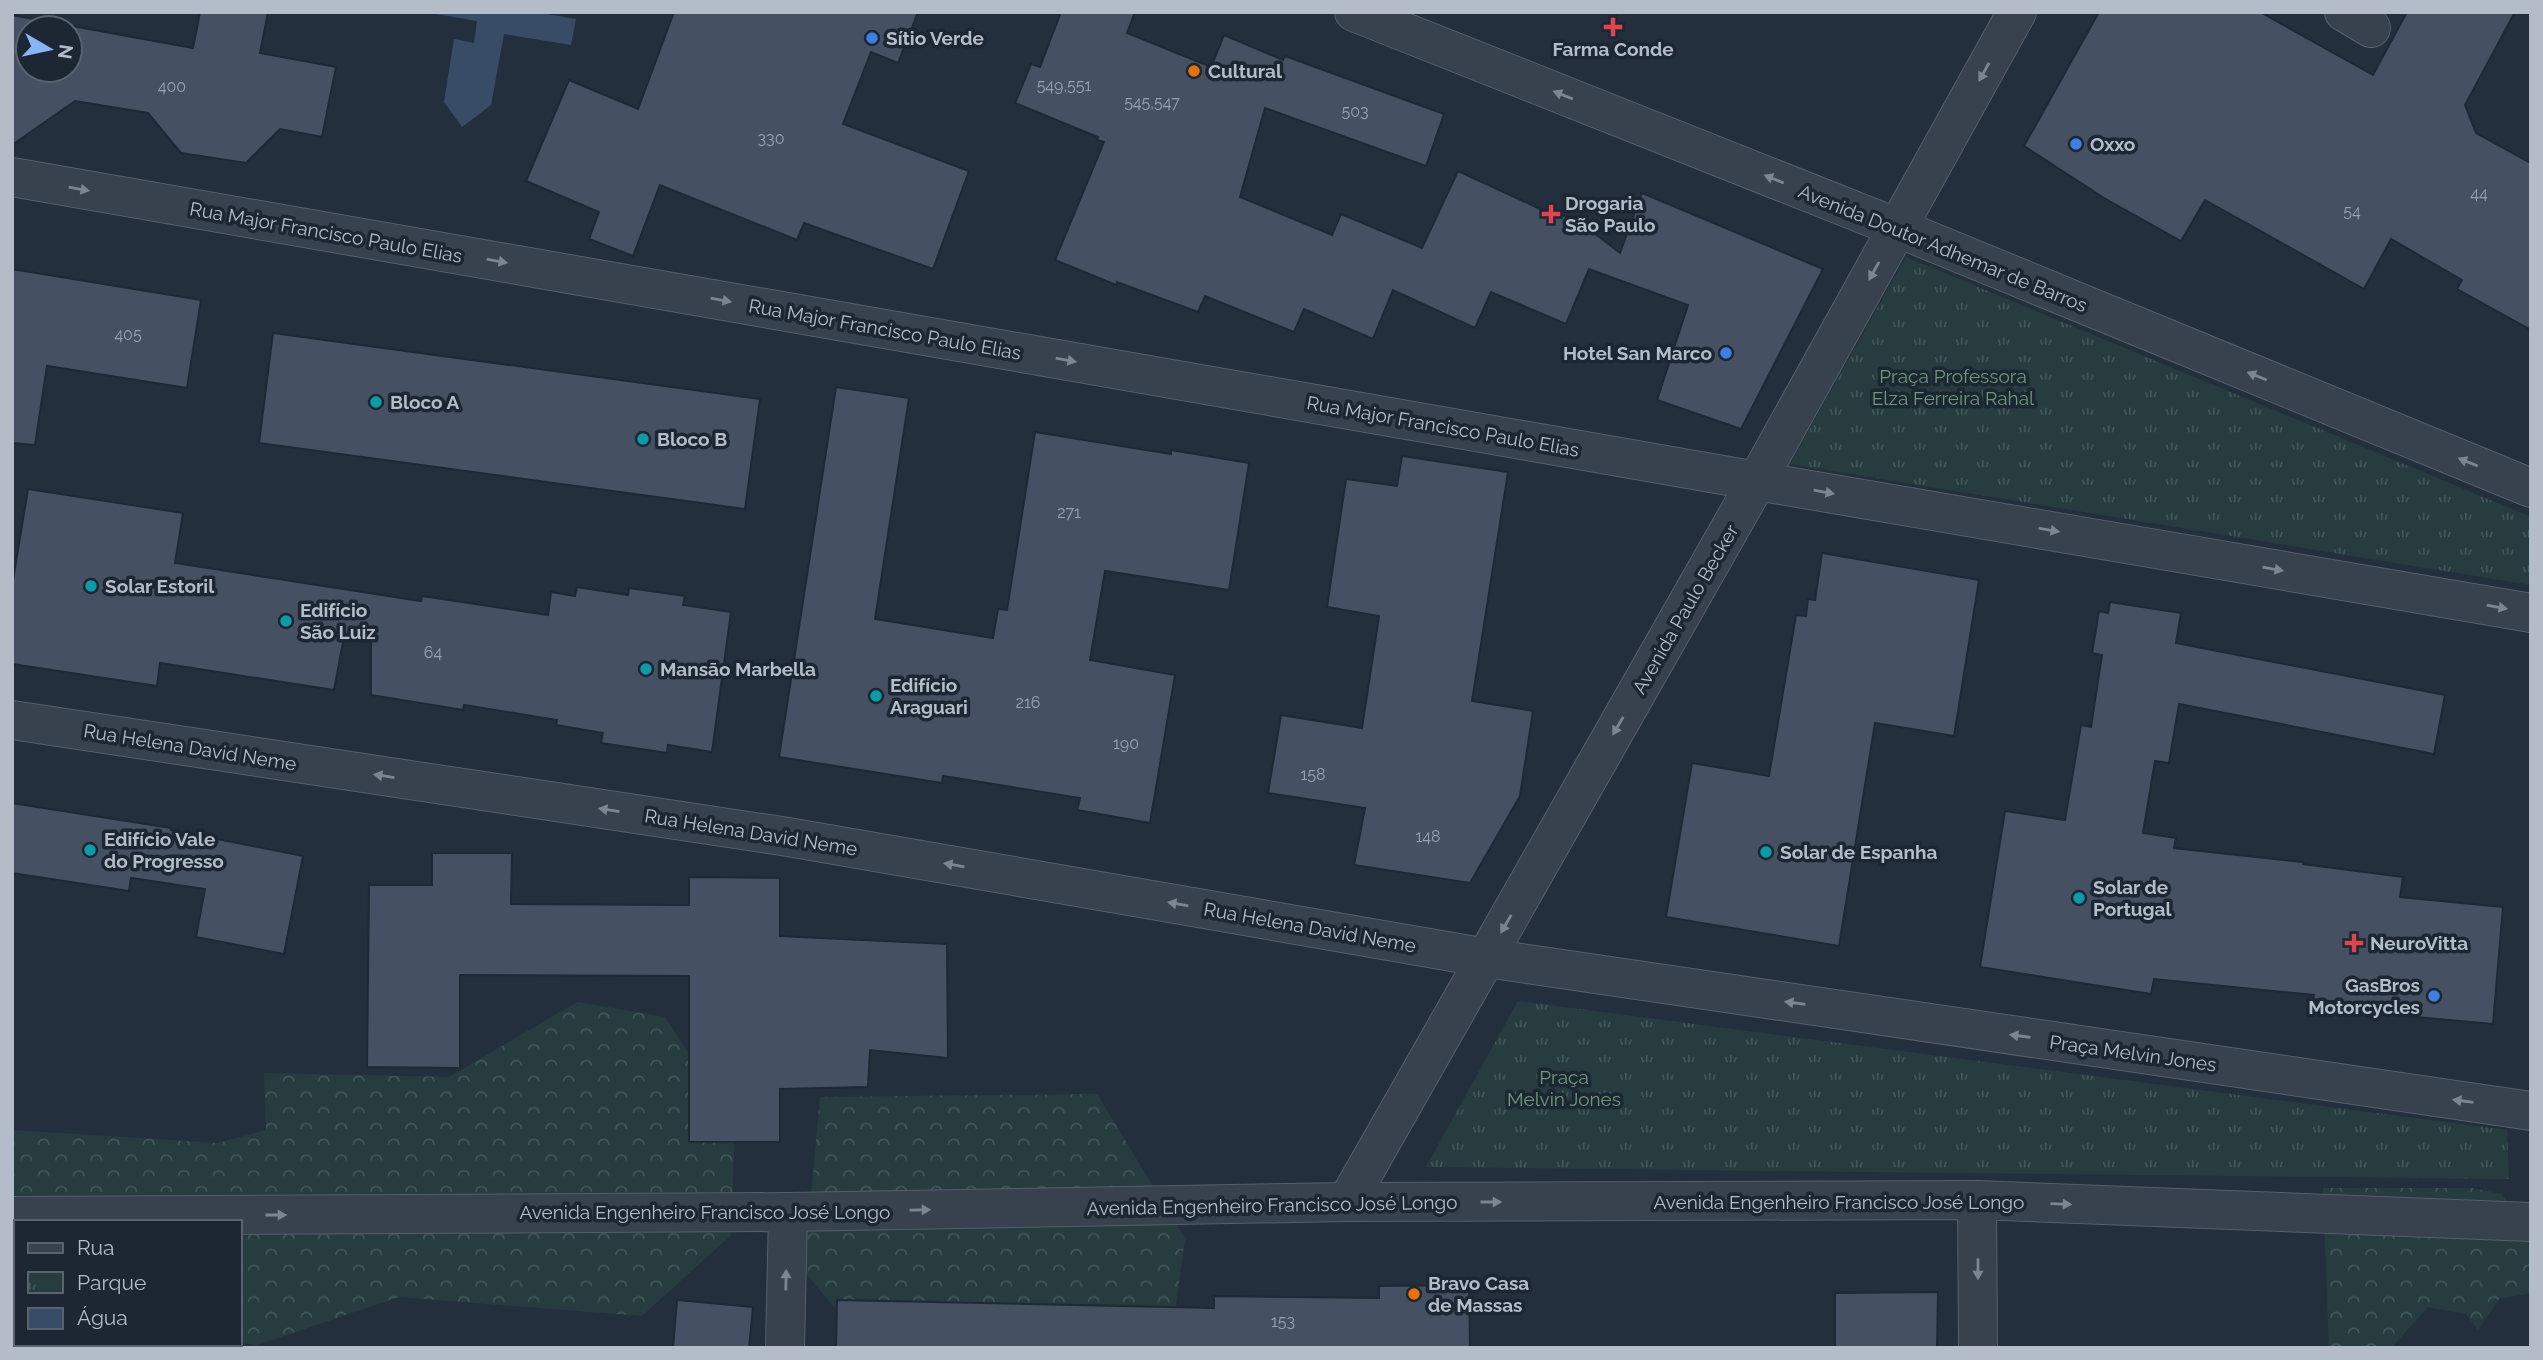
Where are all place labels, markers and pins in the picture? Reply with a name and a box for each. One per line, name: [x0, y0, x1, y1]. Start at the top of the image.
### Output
marker: Farma Conde: [1605, 19, 1621, 35]
place label: Sítio Verde: [886, 27, 984, 49]
marker: Sítio Verde: [864, 30, 880, 46]
place label: Farma Conde: [1552, 38, 1674, 60]
place label: Cultural: [1208, 60, 1283, 82]
marker: Cultural: [1186, 63, 1202, 79]
place label: Oxxo: [2090, 133, 2135, 155]
marker: Oxxo: [2068, 136, 2084, 152]
place label: Drogaria São Paulo: [1565, 192, 1655, 236]
marker: Drogaria São Paulo: [1543, 206, 1559, 222]
place label: Hotel San Marco: [1563, 342, 1712, 364]
marker: Hotel San Marco: [1718, 345, 1734, 361]
place label: Bloco A: [390, 391, 460, 413]
marker: Bloco A: [368, 394, 384, 410]
place label: Bloco B: [657, 428, 727, 450]
marker: Bloco B: [635, 431, 651, 447]
place label: Solar Estoril: [105, 575, 215, 597]
marker: Solar Estoril: [83, 578, 99, 594]
place label: Edifício São Luiz: [300, 599, 376, 643]
marker: Edifício São Luiz: [278, 613, 294, 629]
place label: Mansāo Marbella: [660, 658, 816, 680]
marker: Mansāo Marbella: [638, 661, 654, 677]
place label: Edifício Araguari: [890, 674, 968, 718]
marker: Edifício Araguari: [868, 688, 884, 704]
place label: Edifício Vale do Progresso: [104, 828, 224, 872]
place label: Solar de Espanha: [1780, 841, 1937, 863]
marker: Edifício Vale do Progresso: [82, 842, 98, 858]
marker: Solar de Espanha: [1758, 844, 1774, 860]
place label: Solar de Portugal: [2093, 876, 2172, 920]
marker: Solar de Portugal: [2071, 890, 2087, 906]
place label: NeuroVitta: [2370, 932, 2468, 954]
marker: NeuroVitta: [2344, 933, 2364, 953]
place label: GasBros Motorcycles: [2308, 974, 2420, 1018]
marker: GasBros Motorcycles: [2426, 988, 2442, 1004]
place label: Bravo Casa de Massas: [1428, 1272, 1529, 1316]
marker: Bravo Casa de Massas: [1406, 1286, 1422, 1302]

